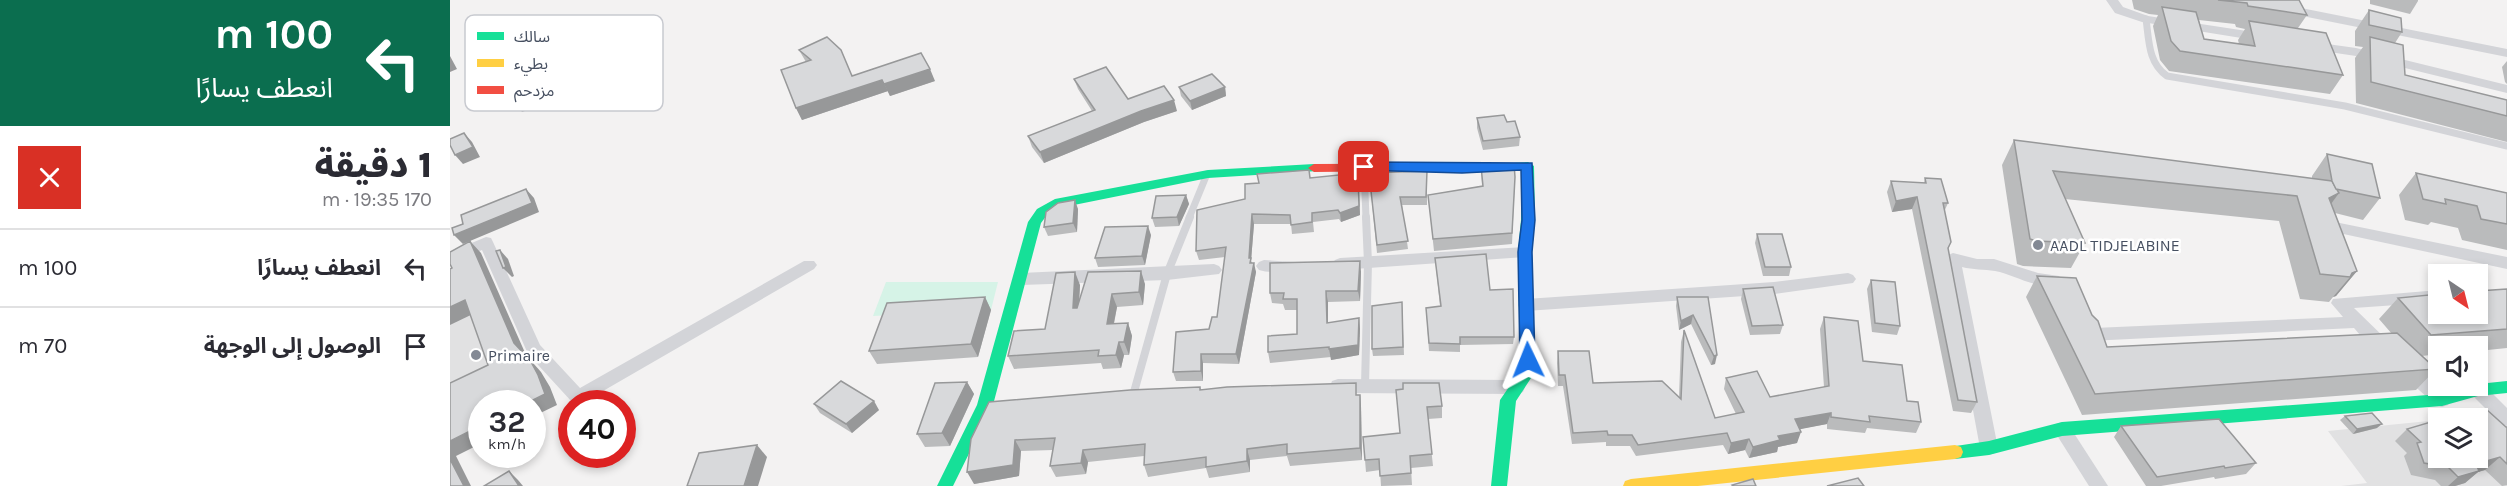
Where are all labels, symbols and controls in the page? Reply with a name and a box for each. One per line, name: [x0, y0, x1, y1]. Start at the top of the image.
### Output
text: 100 m: [214, 9, 333, 59]
legend: [465, 15, 663, 111]
icon: left: [354, 24, 432, 102]
text: سالك: [514, 27, 550, 46]
text: بطيء: [514, 54, 548, 76]
text: انعطف يسارًا: [195, 72, 333, 104]
text: مزدحم: [514, 81, 554, 103]
pin: [1338, 141, 1389, 192]
text: 1 دقيقة: [314, 144, 432, 186]
button: close: [18, 146, 81, 209]
icon: arrive: [1347, 150, 1380, 183]
text: 170 m · 19:35: [322, 188, 432, 211]
place label: AADL TIDJELABINE: [2050, 236, 2180, 255]
marker: AADL TIDJELABINE: [2031, 238, 2045, 252]
icon: left: [399, 252, 432, 285]
text: 100 m: [18, 255, 77, 281]
text: انعطف يسارًا: [257, 255, 381, 281]
north arrow: [2428, 264, 2488, 324]
map controls: [2428, 264, 2488, 468]
position arrow: [1496, 328, 1560, 392]
icon: arrive: [399, 330, 432, 363]
text: 70 m: [18, 333, 67, 359]
text: الوصول إلى الوجهة: [204, 333, 381, 359]
button: sound: [2428, 336, 2488, 396]
place label: Primaire: [488, 346, 550, 365]
marker: Primaire: [469, 348, 483, 362]
speed limit sign: 40: [558, 390, 636, 468]
text: 32: [489, 404, 525, 440]
button: layers: [2428, 408, 2488, 468]
text: km/h: [488, 435, 526, 453]

